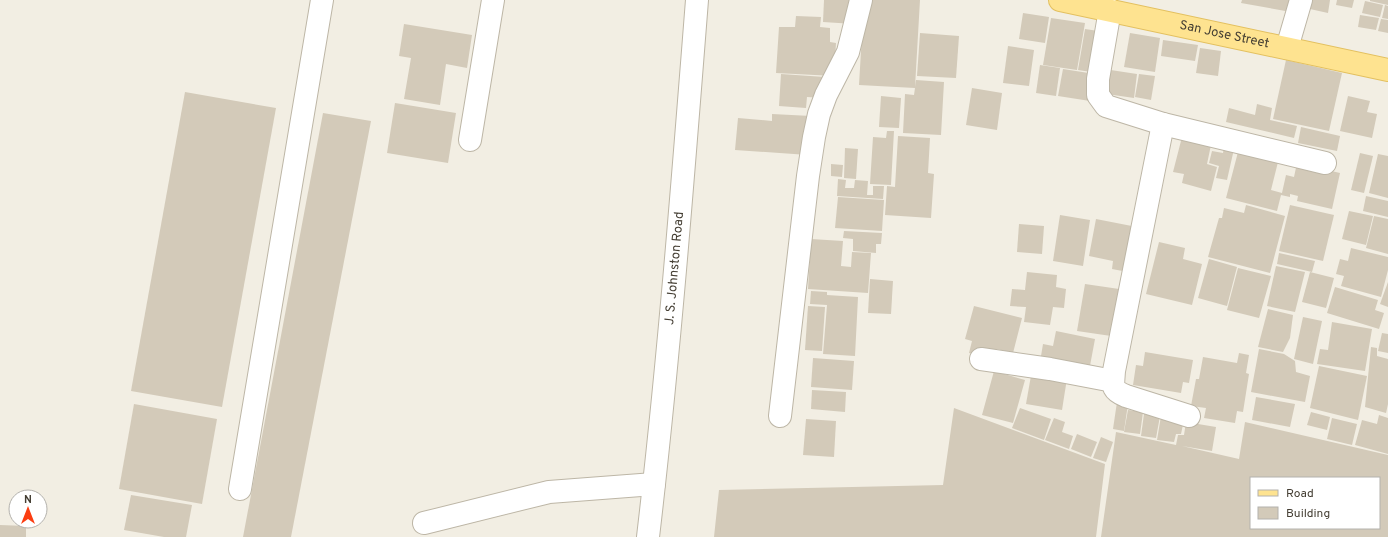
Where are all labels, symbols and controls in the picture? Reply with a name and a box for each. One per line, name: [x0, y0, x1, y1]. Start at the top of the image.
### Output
street label: San Jose Street: [1178, 18, 1271, 52]
street label: J. S. Johnston Road: [662, 211, 688, 326]
legend: [1250, 477, 1380, 529]
text: Road: [1286, 486, 1314, 502]
north arrow: [8, 489, 48, 529]
text: N: [24, 493, 32, 507]
text: Building: [1286, 506, 1330, 522]

